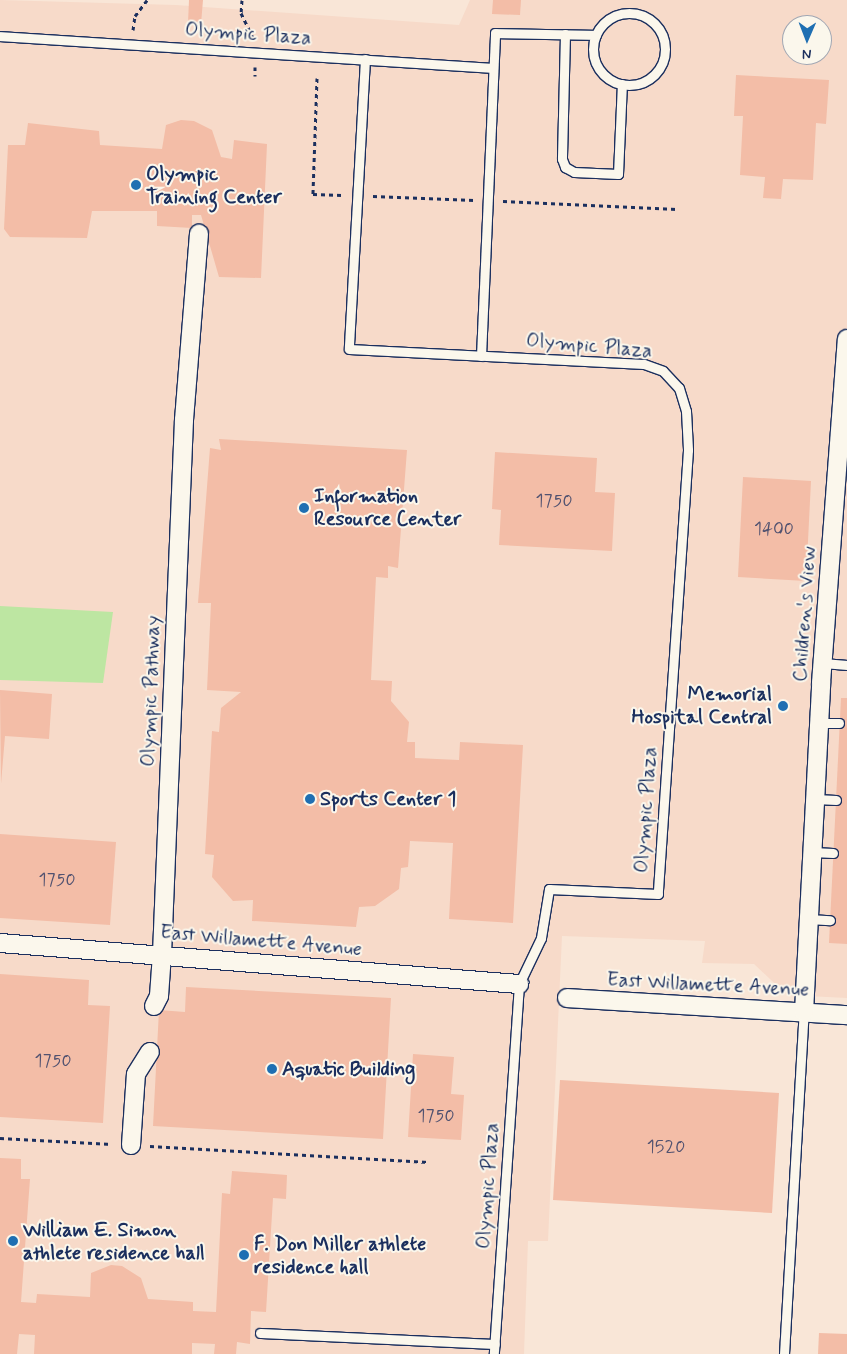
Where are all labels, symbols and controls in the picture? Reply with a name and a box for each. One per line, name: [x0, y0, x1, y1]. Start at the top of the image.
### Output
north arrow: [782, 15, 832, 65]
street label: Olympic Plaza: [185, 18, 311, 50]
text: N: [802, 45, 812, 63]
place label: Olympic Training Center: [146, 162, 285, 209]
marker: Olympic Training Center: [130, 179, 142, 191]
street label: Olympic Plaza: [526, 329, 652, 363]
place label: Information Resource Center: [314, 484, 459, 531]
house number: 1750: [535, 490, 573, 512]
marker: Information Resource Center: [298, 502, 310, 514]
house number: 1400: [754, 518, 794, 540]
street label: Children's View: [788, 547, 822, 681]
street label: Olympic Pathway: [136, 615, 166, 767]
place label: Memorial Hospital Central: [628, 682, 772, 729]
marker: Memorial Hospital Central: [776, 699, 790, 713]
street label: Olympic Plaza: [630, 747, 662, 873]
place label: Sports Center 1: [320, 787, 460, 811]
marker: Sports Center 1: [304, 793, 316, 805]
house number: 1750: [38, 869, 76, 891]
street label: East Willamette Avenue: [158, 920, 364, 962]
street label: East Willamette Avenue: [605, 968, 811, 1002]
house number: 1750: [34, 1050, 72, 1072]
place label: Aquatic Building: [282, 1057, 416, 1081]
marker: Aquatic Building: [266, 1063, 278, 1075]
house number: 1750: [417, 1105, 455, 1127]
street label: Olympic Plaza: [472, 1123, 504, 1249]
house number: 1520: [647, 1136, 685, 1158]
place label: William E. Simon athlete residence hall: [23, 1218, 201, 1265]
place label: F. Don Miller athlete residence hall: [254, 1232, 426, 1279]
marker: William E. Simon athlete residence hall: [7, 1235, 19, 1247]
marker: F. Don Miller athlete residence hall: [238, 1249, 250, 1261]

